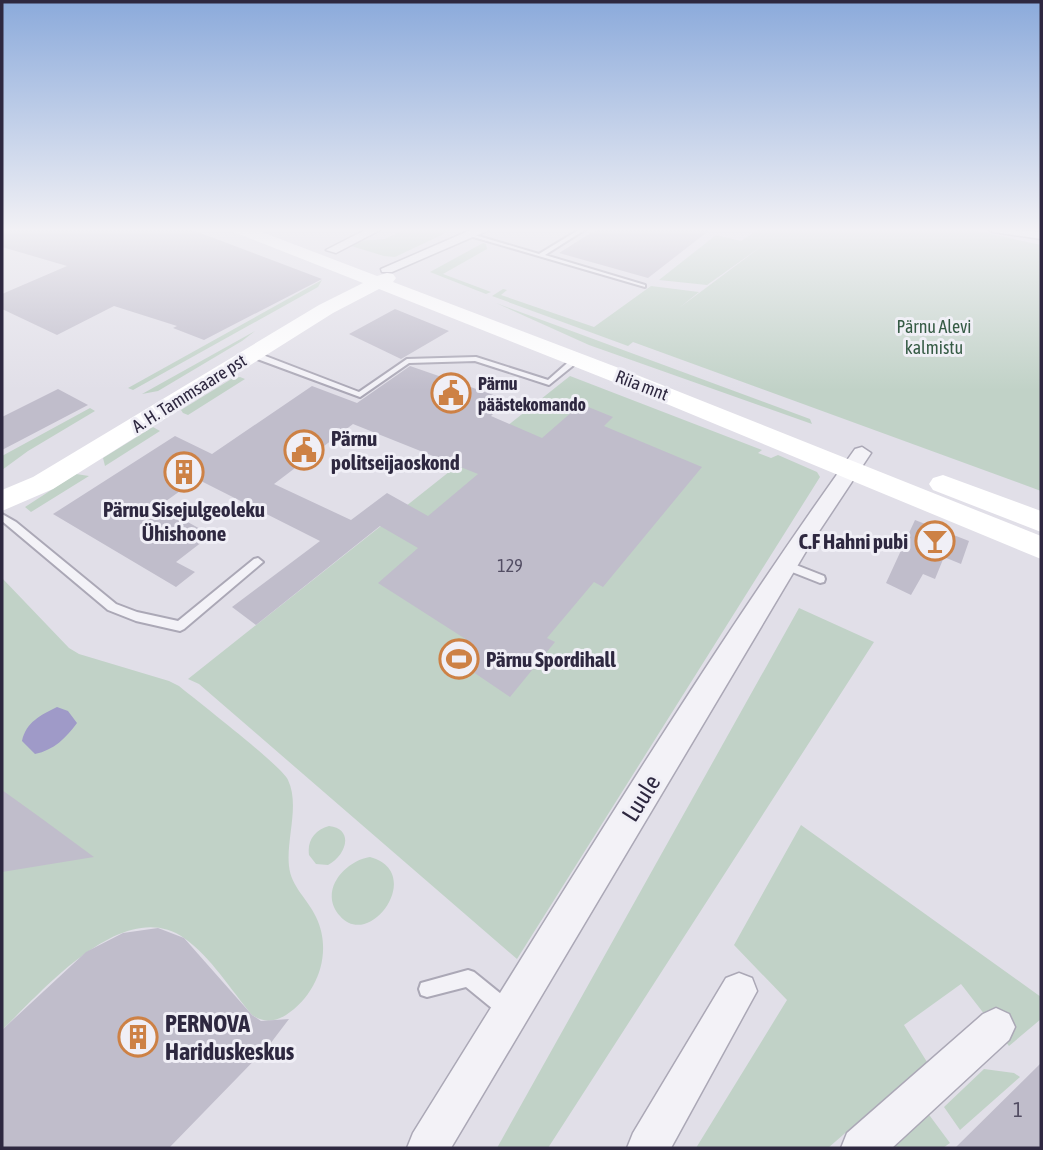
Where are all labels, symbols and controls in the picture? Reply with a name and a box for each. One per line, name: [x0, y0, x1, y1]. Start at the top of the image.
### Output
park label: Pärnu Alevi kalmistu: [897, 316, 972, 358]
street label: A. H. Tammsaare pst: [128, 349, 250, 437]
street label: Riia mnt: [613, 365, 671, 405]
public building icon: Pärnu päästekomando: [430, 372, 472, 414]
place label: Pärnu päästekomando: [478, 373, 586, 415]
place label: Pärnu politseijaoskond: [331, 426, 460, 474]
public building icon: Pärnu politseijaoskond: [283, 429, 325, 471]
building icon: Pärnu Sisejulgeoleku Ühishoone: [163, 451, 205, 493]
place label: Pärnu Sisejulgeoleku Ühishoone: [103, 497, 265, 545]
bar icon: C.F Hahni pubi: [914, 520, 956, 562]
place label: C.F Hahni pubi: [799, 529, 908, 553]
house number: 129: [497, 555, 523, 576]
sports icon: Pärnu Spordihall: [438, 638, 480, 680]
place label: Pärnu Spordihall: [486, 647, 616, 671]
street label: Luule: [616, 770, 666, 826]
place label: PERNOVA Hariduskeskus: [165, 1010, 295, 1065]
building icon: PERNOVA Hariduskeskus: [117, 1016, 159, 1058]
house number: 1: [1013, 1097, 1023, 1121]

